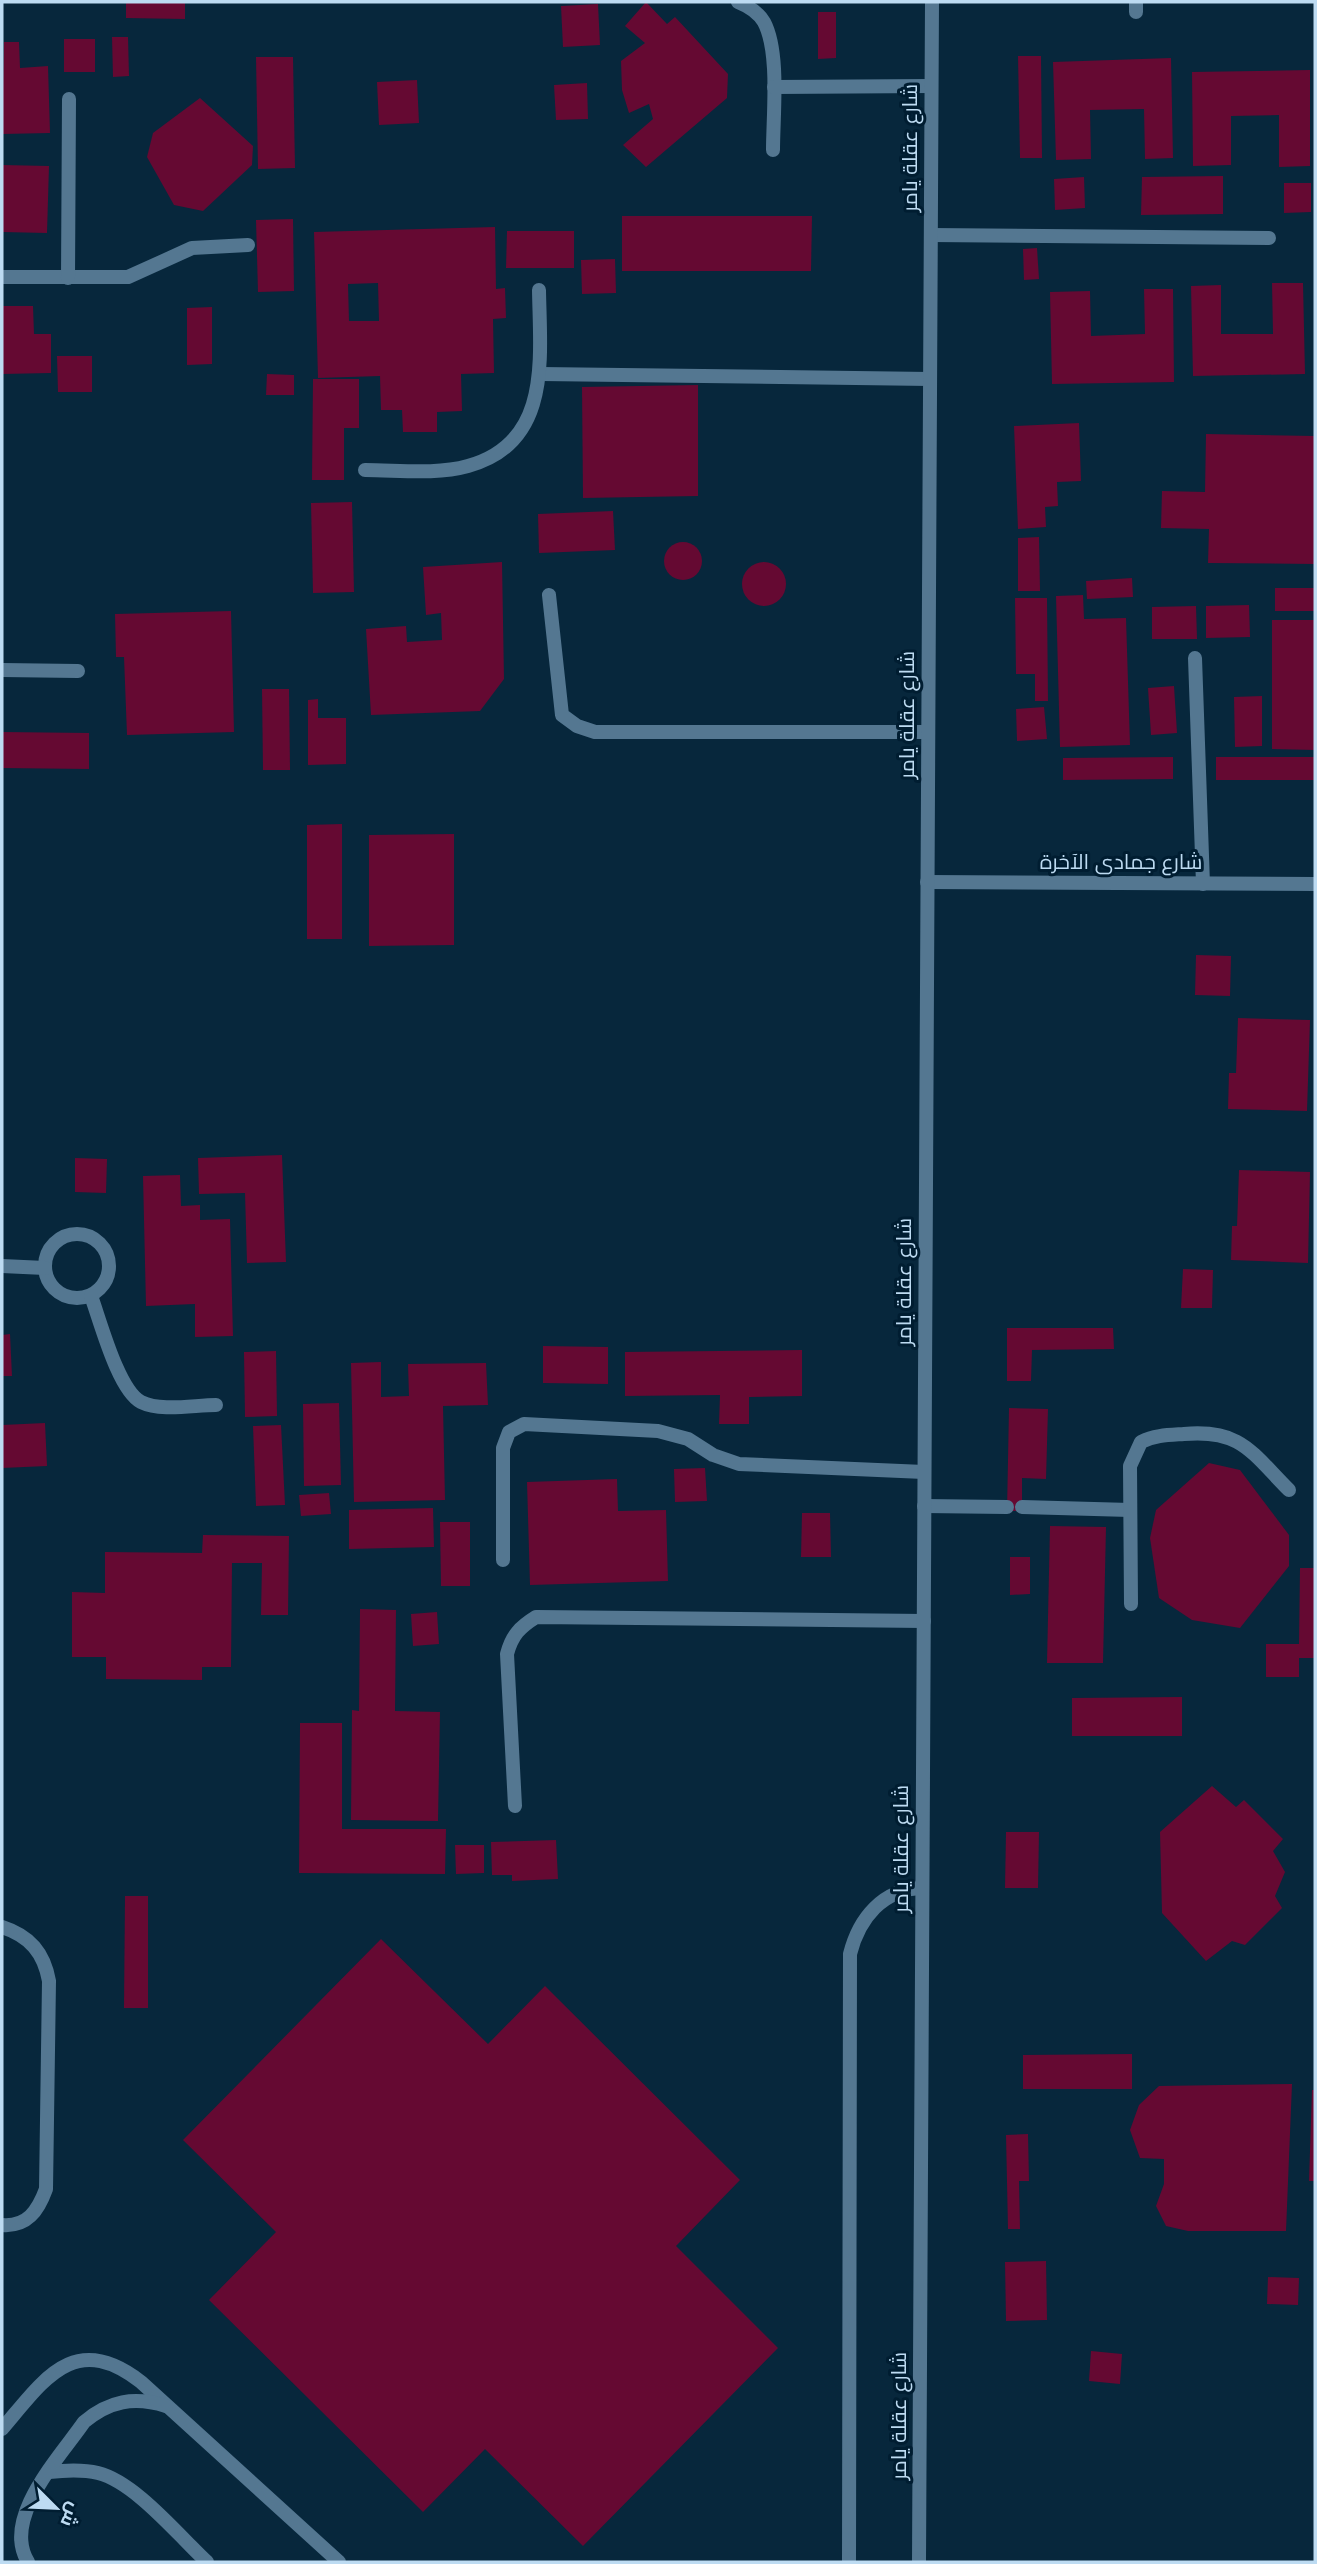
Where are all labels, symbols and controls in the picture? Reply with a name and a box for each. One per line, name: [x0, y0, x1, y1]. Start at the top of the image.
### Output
street label: شارع عقلة يامر: [896, 84, 924, 213]
street label: شارع عقلة يامر: [893, 651, 921, 780]
street label: شارع جمادى الآخرة: [1040, 848, 1202, 876]
street label: شارع عقلة يامر: [890, 1218, 918, 1347]
street label: شارع عقلة يامر: [887, 1785, 915, 1914]
street label: شارع عقلة يامر: [885, 2352, 913, 2481]
north arrow: [21, 2473, 91, 2543]
text: ش: [56, 2499, 87, 2531]

